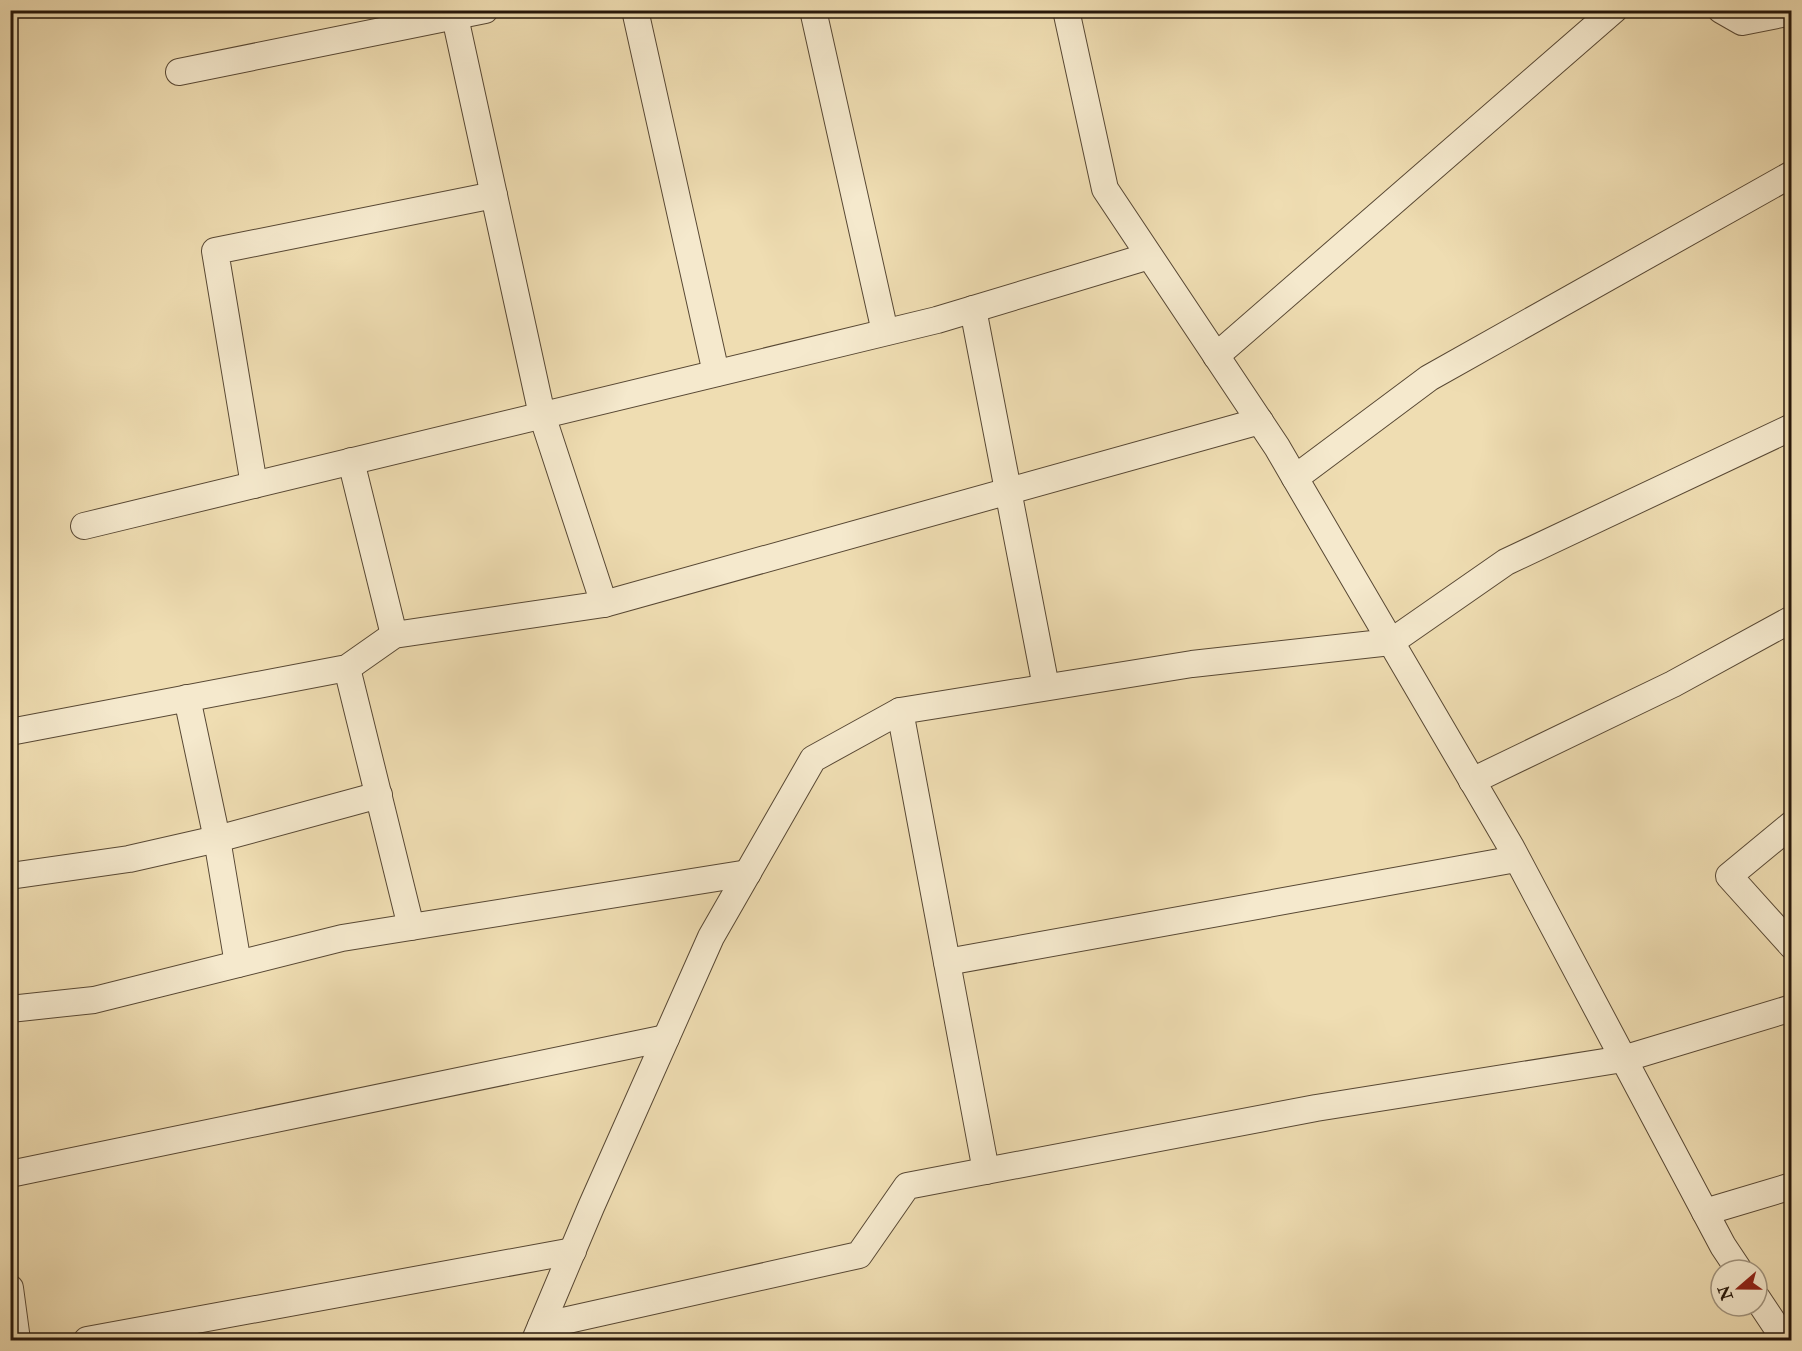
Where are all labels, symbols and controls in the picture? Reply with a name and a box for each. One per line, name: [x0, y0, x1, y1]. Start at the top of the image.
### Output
north arrow: [1709, 1258, 1769, 1318]
text: N: [1714, 1282, 1738, 1304]

